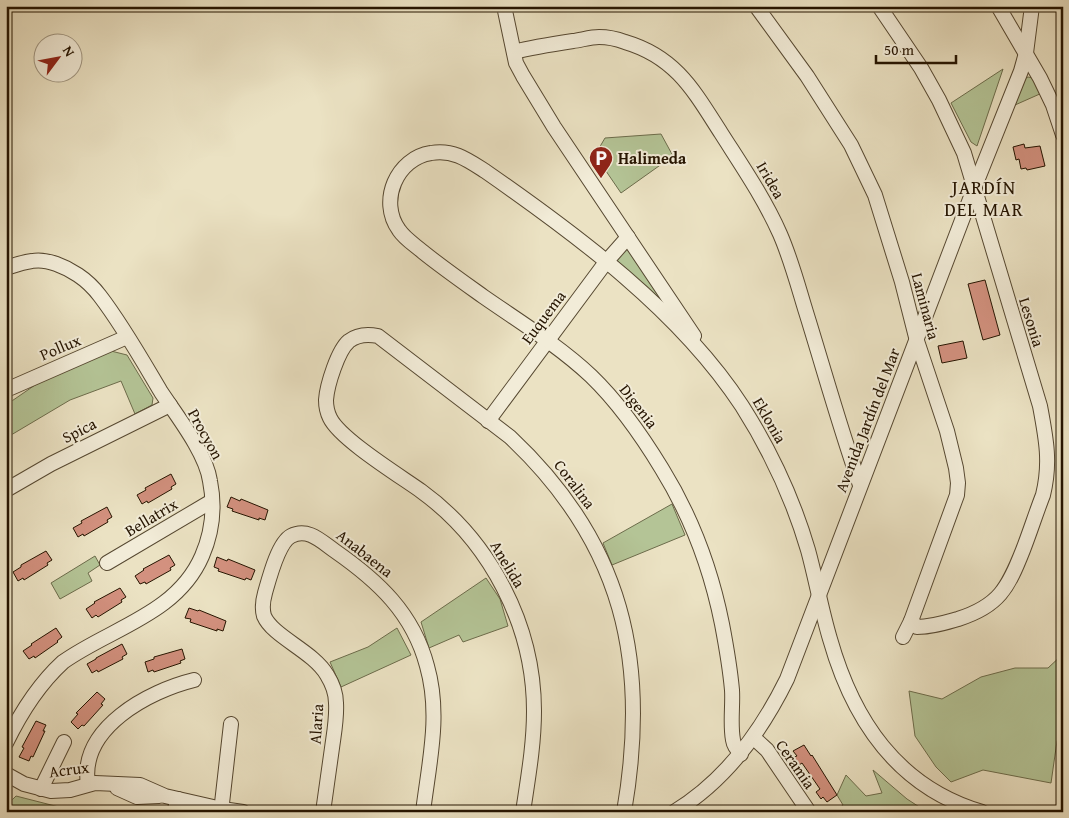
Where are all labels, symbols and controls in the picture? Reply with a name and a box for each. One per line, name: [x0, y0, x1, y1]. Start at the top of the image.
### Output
north arrow: [32, 32, 82, 82]
scale bar: [876, 32, 956, 64]
text: 50 m: [884, 39, 915, 60]
text: N: [58, 42, 80, 61]
parking icon: Halimeda: [588, 145, 614, 179]
place label: Halimeda: [618, 146, 687, 170]
street label: Iridea: [751, 157, 792, 204]
district label: JARDÍN DEL MAR: [944, 173, 1024, 223]
street label: Laminaria: [906, 270, 947, 342]
street label: Euquema: [515, 285, 571, 349]
street label: Lesonia: [1013, 294, 1051, 350]
street label: Pollux: [36, 327, 85, 366]
street label: Avenida Jardín del Mar: [828, 344, 906, 496]
street label: Digenia: [614, 379, 664, 434]
street label: Eklonia: [747, 392, 793, 448]
street label: Procyon: [182, 404, 230, 464]
street label: Spica: [58, 411, 101, 449]
street label: Coralina: [548, 454, 602, 514]
street label: Bellatrix: [120, 491, 183, 542]
street label: Anabaena: [332, 523, 399, 583]
street label: Anelida: [485, 536, 532, 593]
street label: Alaria: [303, 703, 329, 745]
street label: Ceramia: [770, 734, 822, 794]
street label: Acrux: [48, 755, 91, 783]

